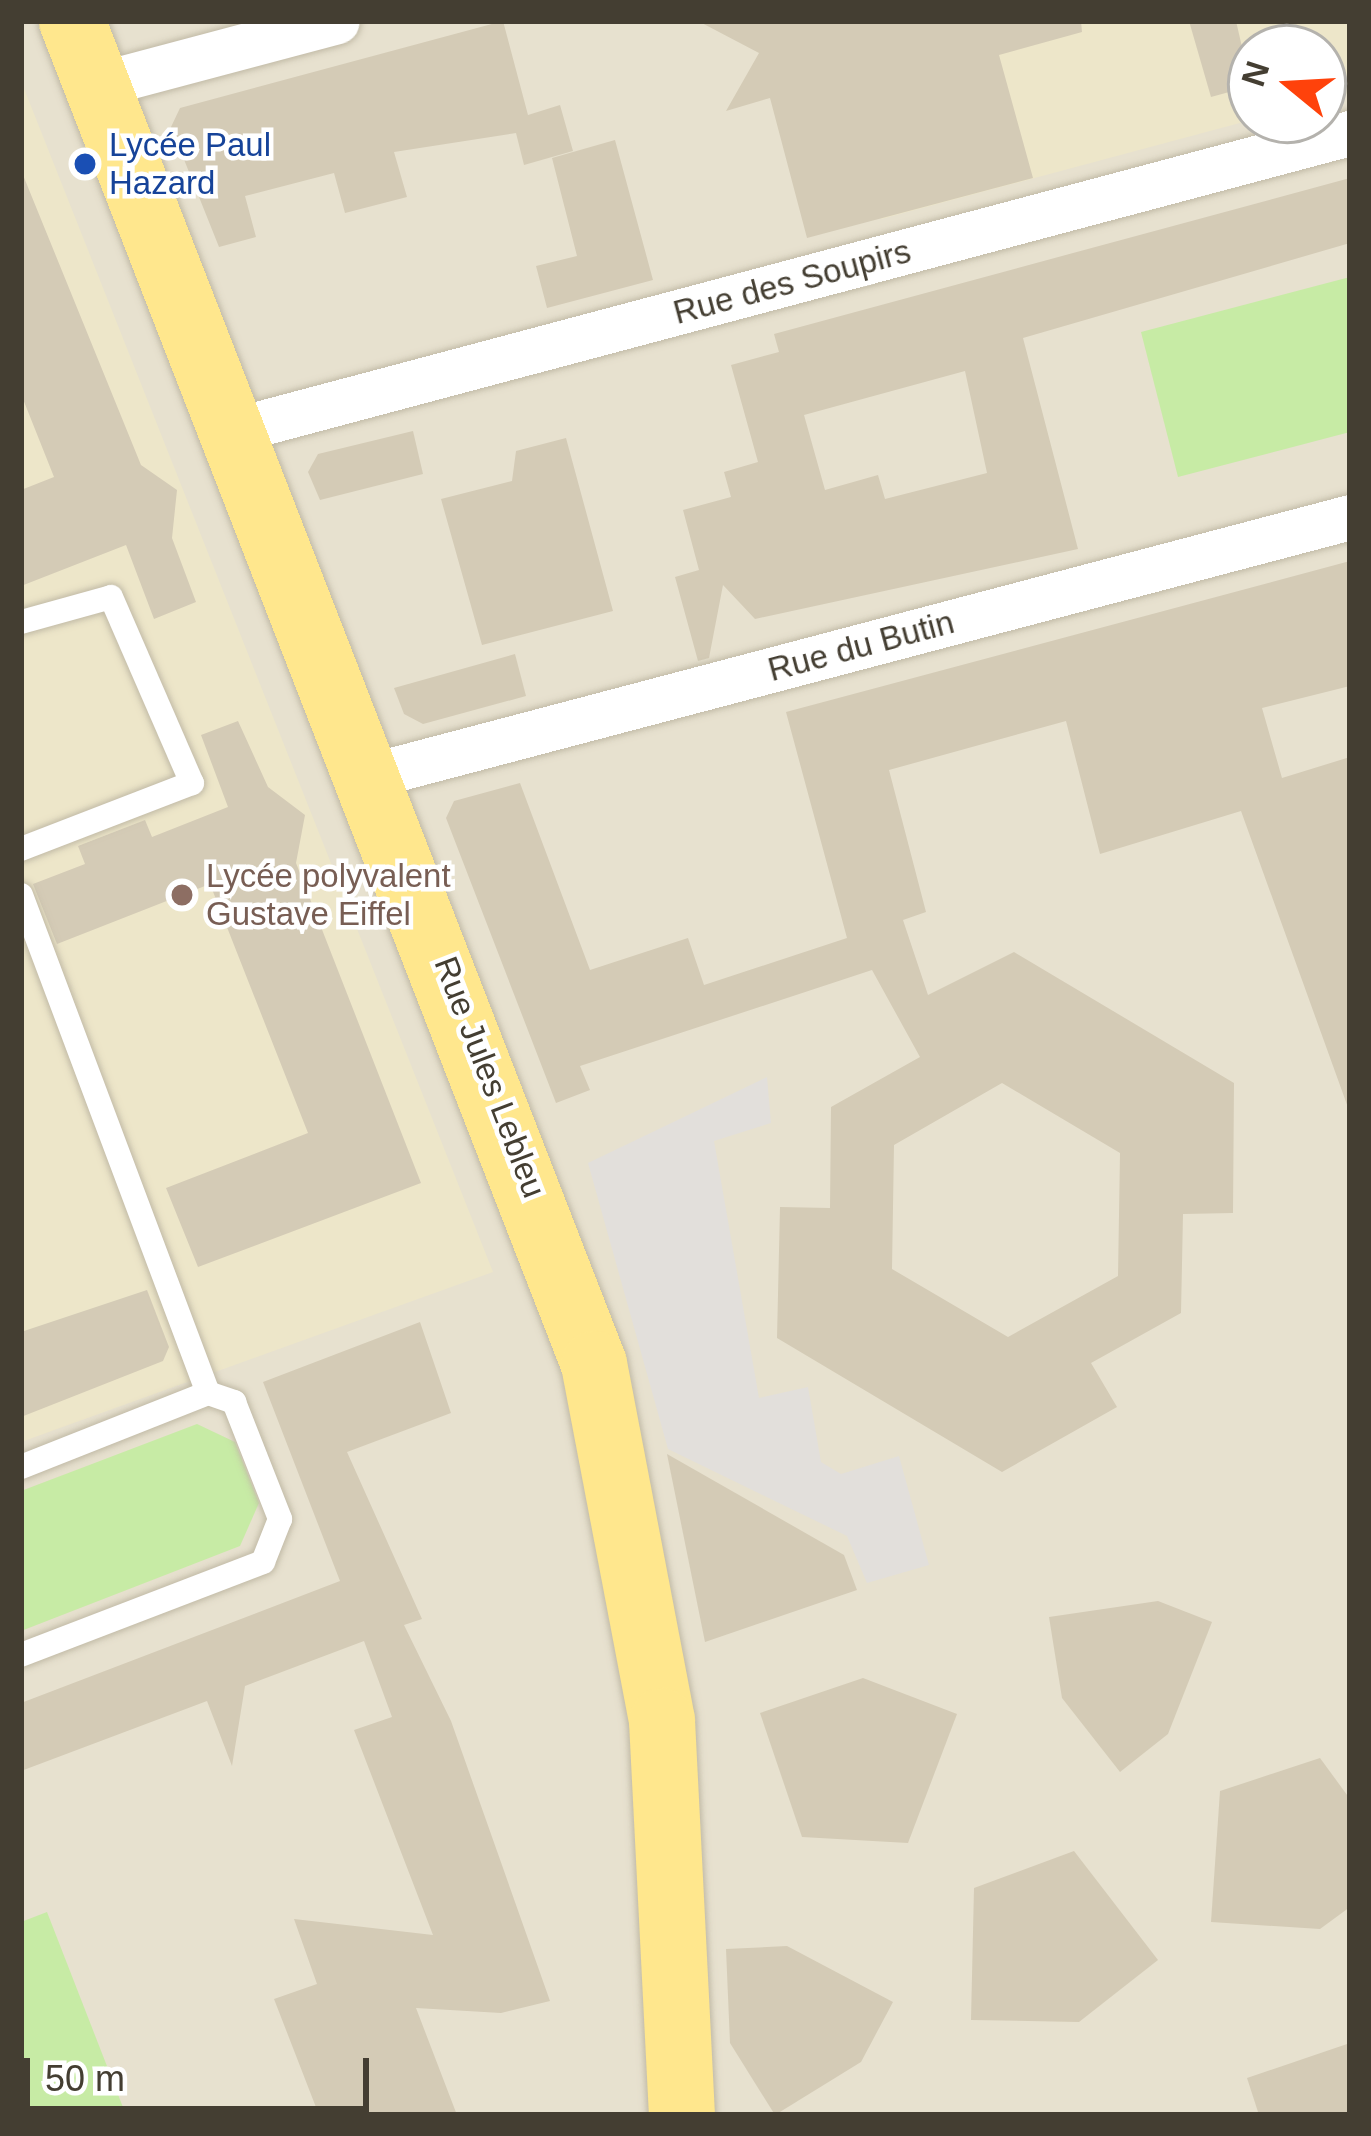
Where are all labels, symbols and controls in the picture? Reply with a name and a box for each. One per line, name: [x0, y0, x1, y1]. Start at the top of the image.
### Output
north arrow: [1227, 24, 1347, 144]
text: N: [1234, 57, 1276, 91]
place label: Lycée Paul Hazard: [109, 125, 271, 203]
marker: Lycée Paul Hazard: [72, 151, 98, 177]
street label: Rue des Soupirs: [669, 231, 915, 333]
street label: Rue du Butin: [764, 602, 958, 690]
place label: Lycée polyvalent Gustave Eiffel: [206, 856, 451, 934]
marker: Lycée polyvalent Gustave Eiffel: [169, 882, 195, 908]
street label: Rue Jules Lebleu: [426, 951, 554, 1203]
scale bar: [30, 2034, 375, 2108]
text: 50 m: [45, 2058, 125, 2099]

